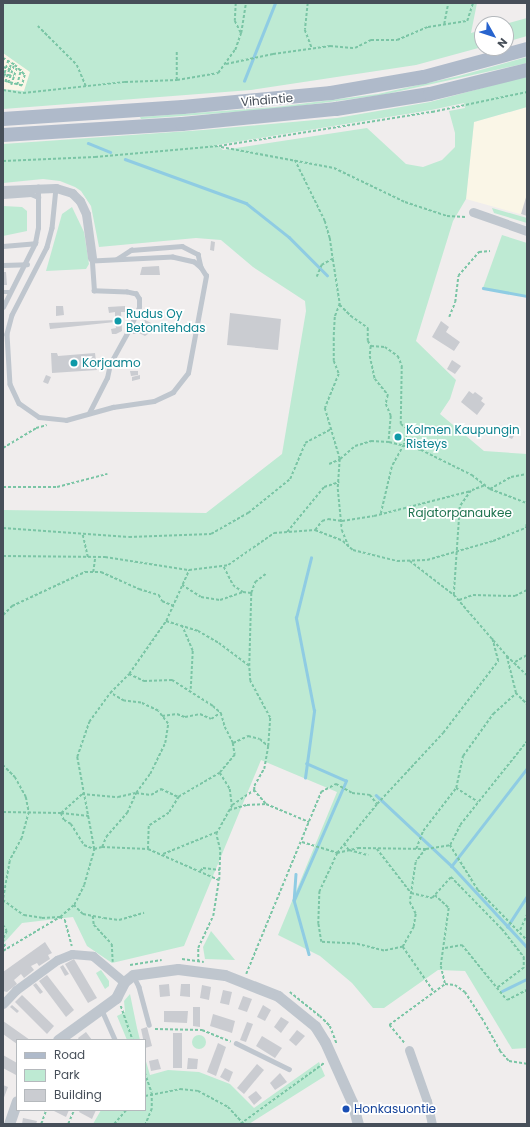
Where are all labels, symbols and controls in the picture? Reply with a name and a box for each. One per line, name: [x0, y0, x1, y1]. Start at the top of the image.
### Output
north arrow: [474, 16, 514, 56]
text: N: [494, 35, 511, 51]
street label: Vihdintie: [240, 91, 294, 109]
place label: Rudus Oy Betonitehdas: [126, 307, 205, 335]
marker: Rudus Oy Betonitehdas: [113, 316, 123, 326]
place label: Korjaamo: [82, 356, 141, 370]
marker: Korjaamo: [69, 358, 79, 368]
place label: Kolmen Kaupungin Risteys: [406, 423, 520, 451]
marker: Kolmen Kaupungin Risteys: [393, 432, 403, 442]
park label: Rajatorpanaukee: [408, 506, 512, 520]
legend: [16, 1039, 146, 1111]
text: Road: [54, 1046, 85, 1063]
text: Park: [54, 1066, 80, 1083]
text: Building: [54, 1086, 102, 1103]
place label: Honkasuontie: [354, 1102, 436, 1116]
marker: Honkasuontie: [341, 1104, 351, 1114]

